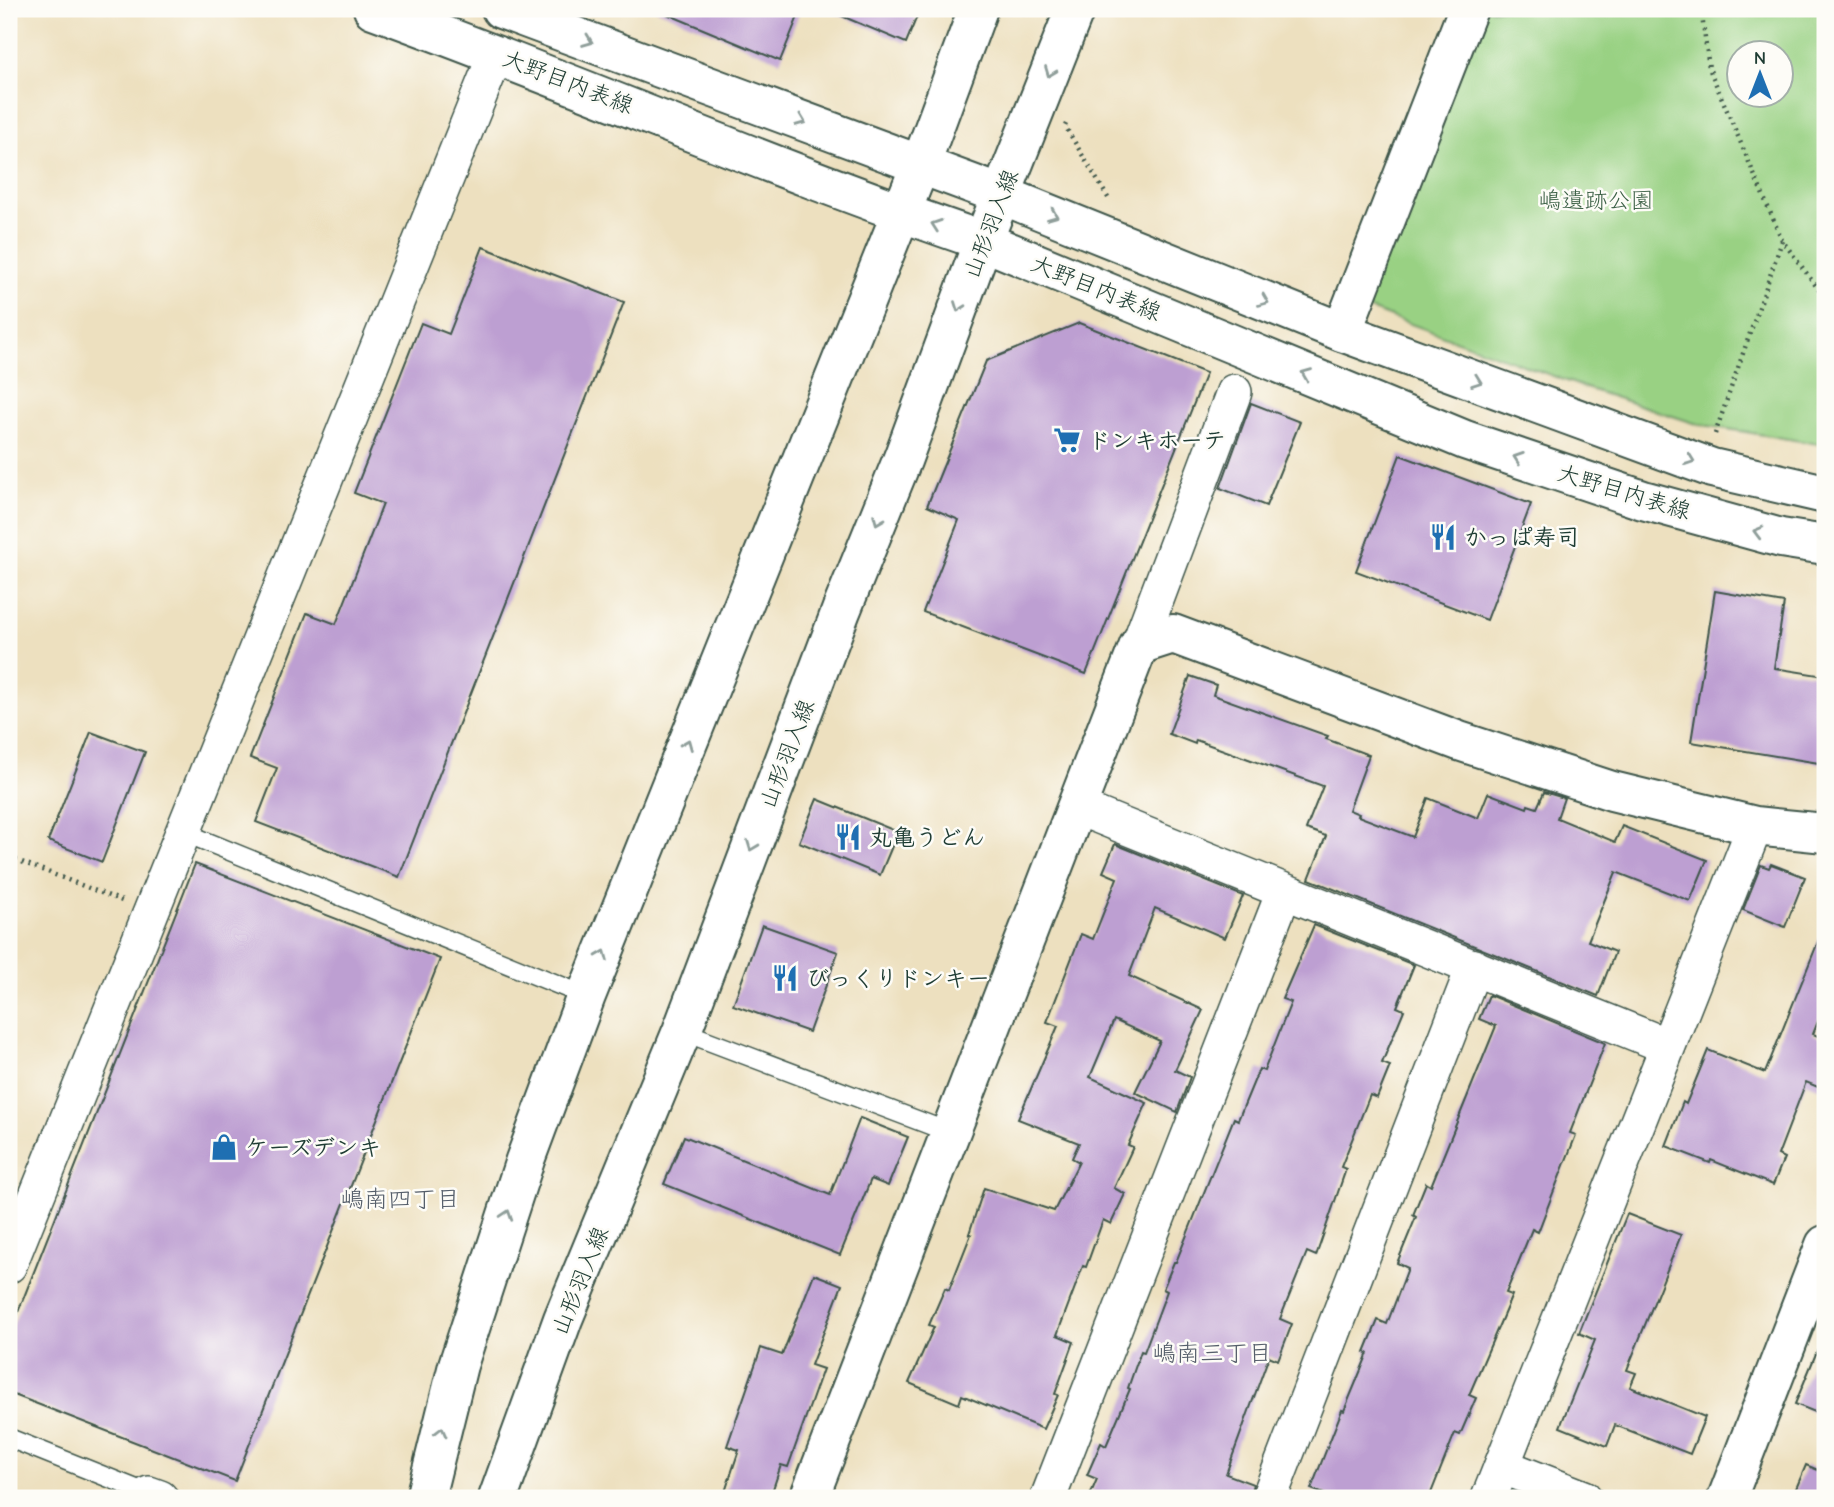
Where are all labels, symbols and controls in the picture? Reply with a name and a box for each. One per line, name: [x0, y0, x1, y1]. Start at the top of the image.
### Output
one-way arrow: [582, 33, 594, 47]
north arrow: [1726, 38, 1796, 108]
street label: 大野目内表線: [499, 45, 637, 119]
text: N: [1754, 47, 1766, 69]
one-way arrow: [1045, 66, 1059, 78]
one-way arrow: [795, 113, 807, 127]
street label: 山形羽入線: [958, 165, 1024, 283]
park label: 嶋遺跡公園: [1539, 187, 1654, 214]
one-way arrow: [1046, 207, 1058, 221]
one-way arrow: [931, 219, 943, 233]
street label: 大野目内表線: [1027, 250, 1165, 326]
one-way arrow: [1257, 292, 1269, 306]
one-way arrow: [953, 300, 967, 312]
one-way arrow: [1301, 369, 1313, 383]
one-way arrow: [1470, 373, 1482, 387]
supermarket icon: ドンキホーテ: [1052, 425, 1082, 455]
place label: ドンキホーテ: [1088, 427, 1226, 454]
one-way arrow: [1512, 452, 1524, 466]
one-way arrow: [1683, 452, 1695, 466]
street label: 大野目内表線: [1554, 459, 1694, 525]
one-way arrow: [873, 513, 887, 525]
restaurant icon: かっぱ寿司: [1428, 522, 1458, 552]
place label: かっぱ寿司: [1464, 524, 1579, 551]
one-way arrow: [1753, 525, 1765, 540]
street label: 山形羽入線: [754, 695, 820, 813]
one-way arrow: [679, 738, 693, 750]
restaurant icon: 丸亀うどん: [833, 822, 863, 852]
place label: 丸亀うどん: [869, 824, 985, 851]
one-way arrow: [746, 840, 760, 852]
one-way arrow: [594, 950, 608, 962]
restaurant icon: びっくりドンキー: [770, 963, 800, 993]
place label: びっくりドンキー: [806, 965, 990, 992]
shop icon: ケーズデンキ: [209, 1132, 239, 1162]
place label: ケーズデンキ: [245, 1134, 381, 1161]
district label: 嶋南四丁目: [340, 1185, 460, 1213]
one-way arrow: [499, 1209, 514, 1221]
street label: 山形羽入線: [546, 1223, 614, 1339]
district label: 嶋南三丁目: [1152, 1339, 1272, 1367]
one-way arrow: [433, 1426, 447, 1438]

